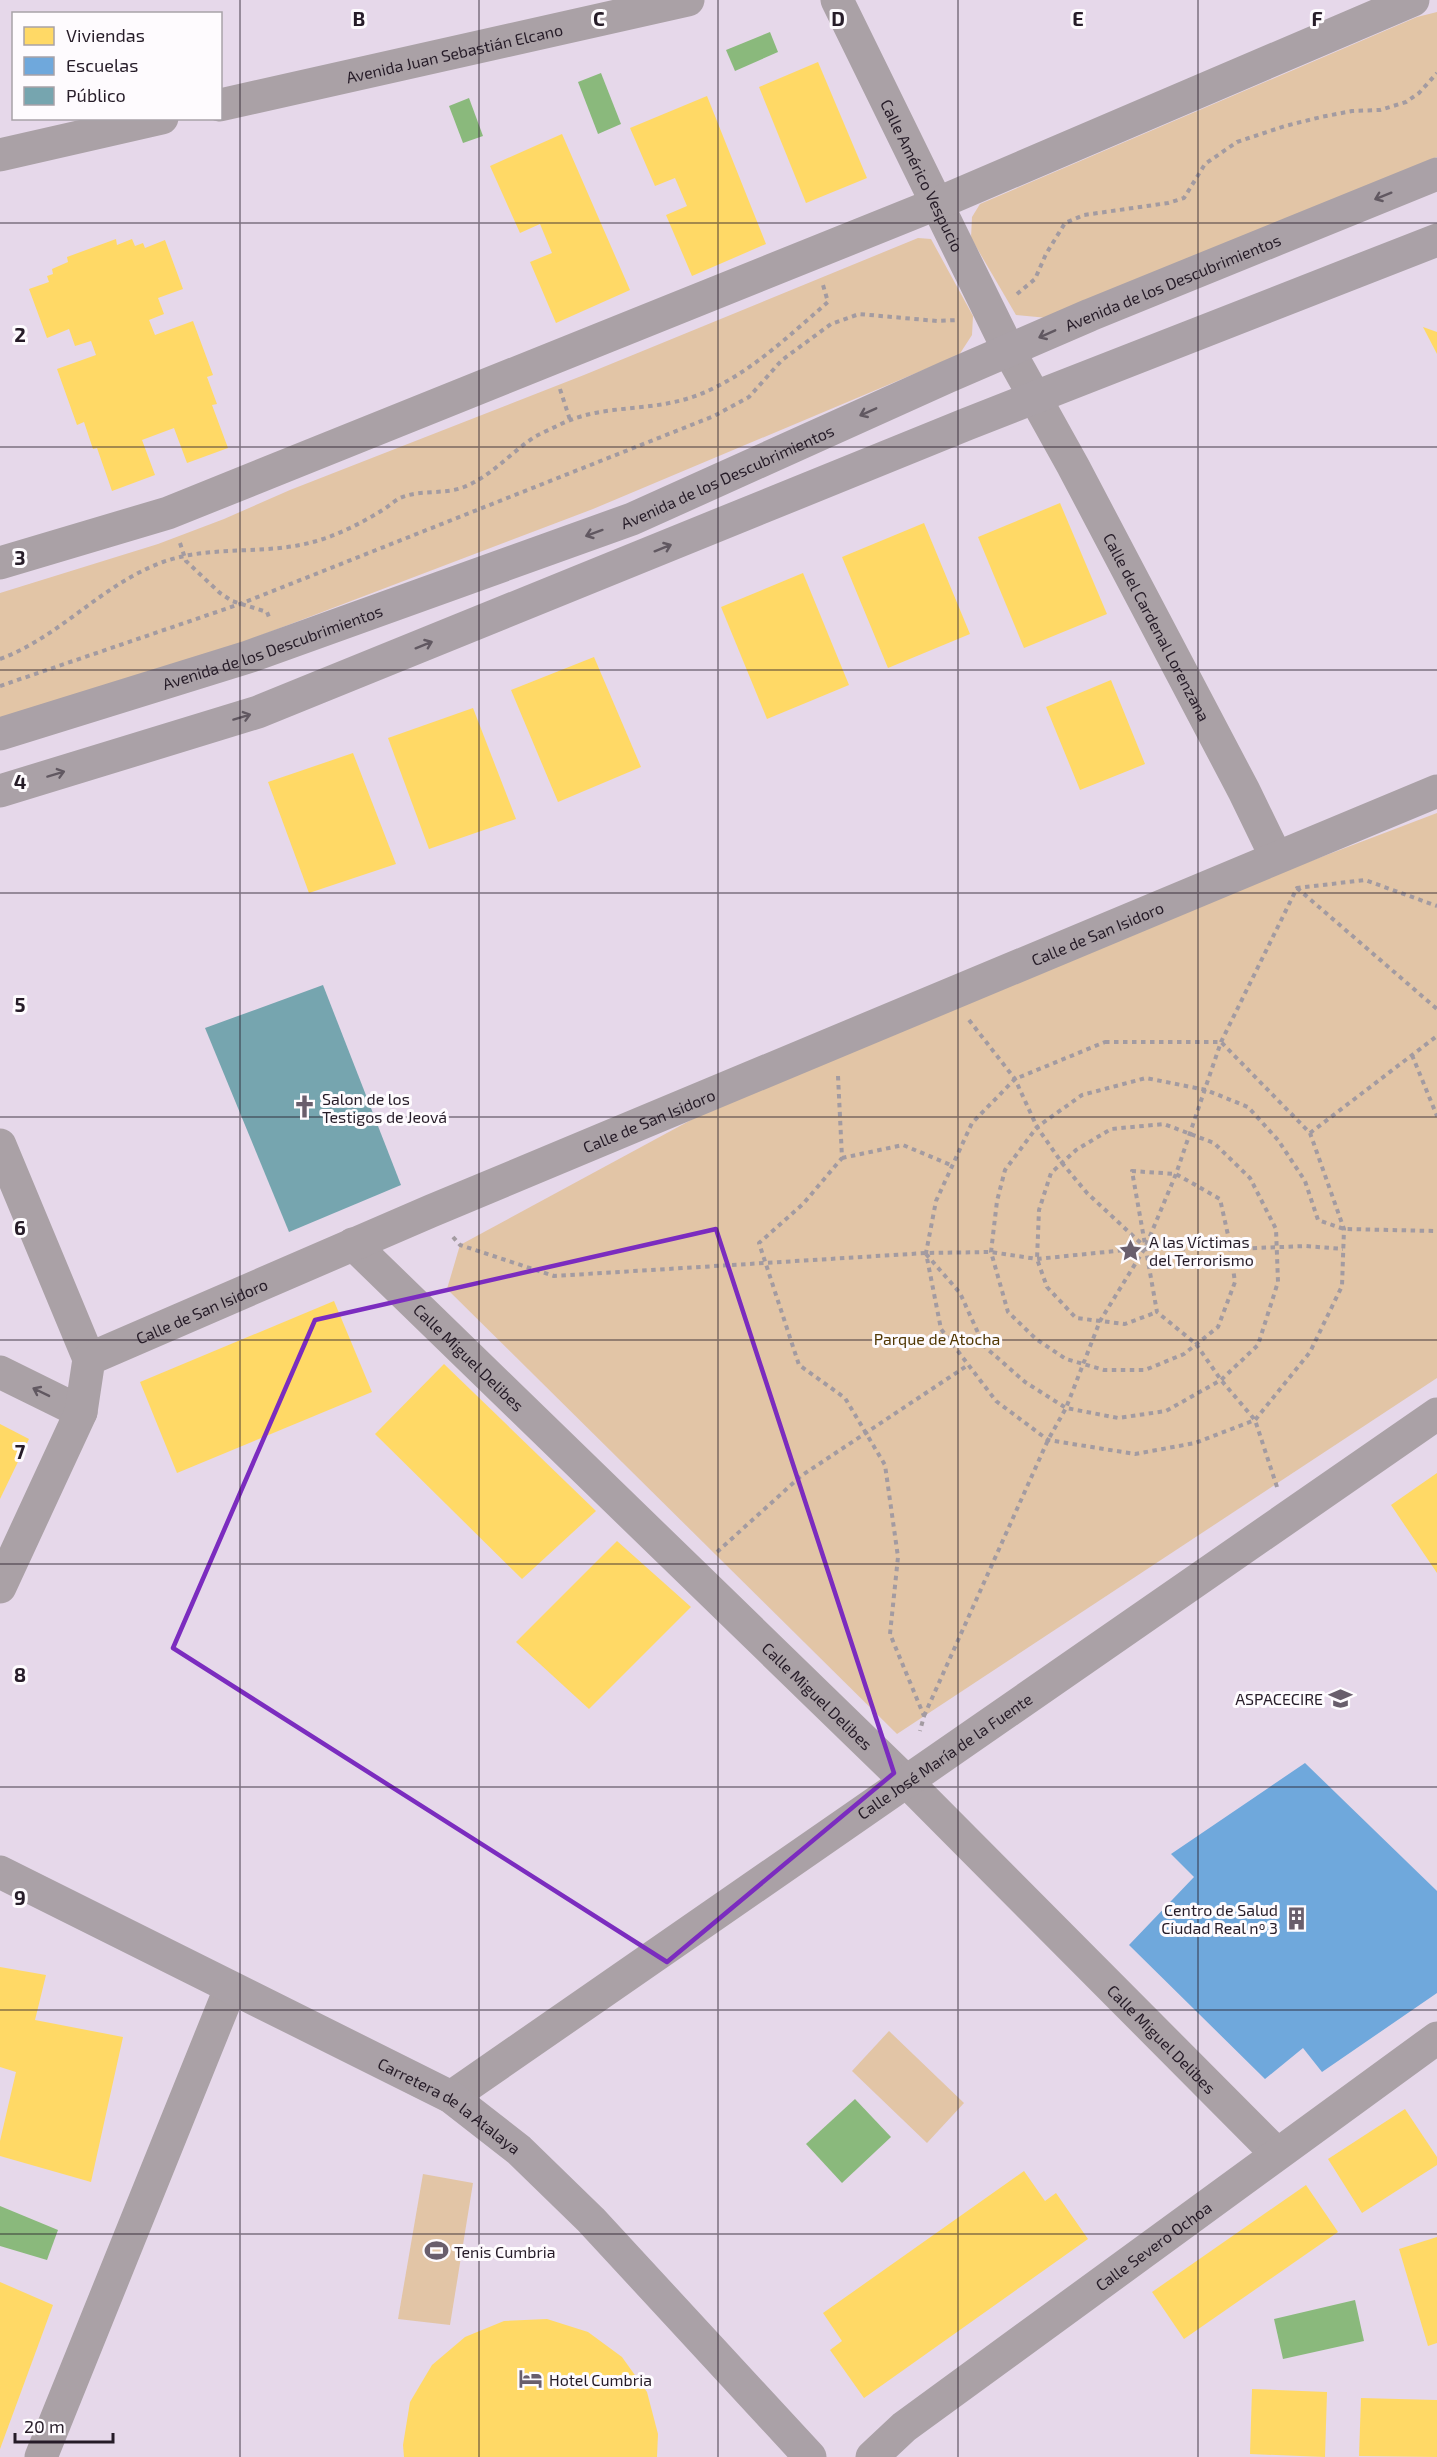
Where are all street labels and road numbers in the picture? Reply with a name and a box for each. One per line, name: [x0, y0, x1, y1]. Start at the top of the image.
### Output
street label: Avenida Juan Sebastián Elcano: [344, 19, 564, 86]
street label: Calle Américo Vespucio: [877, 96, 968, 254]
street label: Avenida de los Descubrimientos: [1062, 229, 1283, 334]
street label: Avenida de los Descubrimientos: [618, 420, 836, 532]
street label: Calle del Cardenal Lorenzana: [1100, 529, 1215, 724]
street label: Avenida de los Descubrimientos: [160, 600, 385, 693]
street label: Calle de San Isidoro: [1028, 897, 1166, 969]
street label: Calle de San Isidoro: [580, 1084, 718, 1156]
street label: Calle de San Isidoro: [133, 1274, 270, 1347]
street label: Calle Miguel Delibes: [410, 1299, 528, 1415]
street label: Calle Miguel Delibes: [759, 1638, 877, 1753]
street label: Calle José María de la Fuente: [853, 1688, 1035, 1822]
street label: Calle Miguel Delibes: [1104, 1980, 1220, 2097]
street label: Carretera de la Atalaya: [375, 2053, 525, 2157]
street label: Calle Severo Ochoa: [1091, 2197, 1215, 2294]

